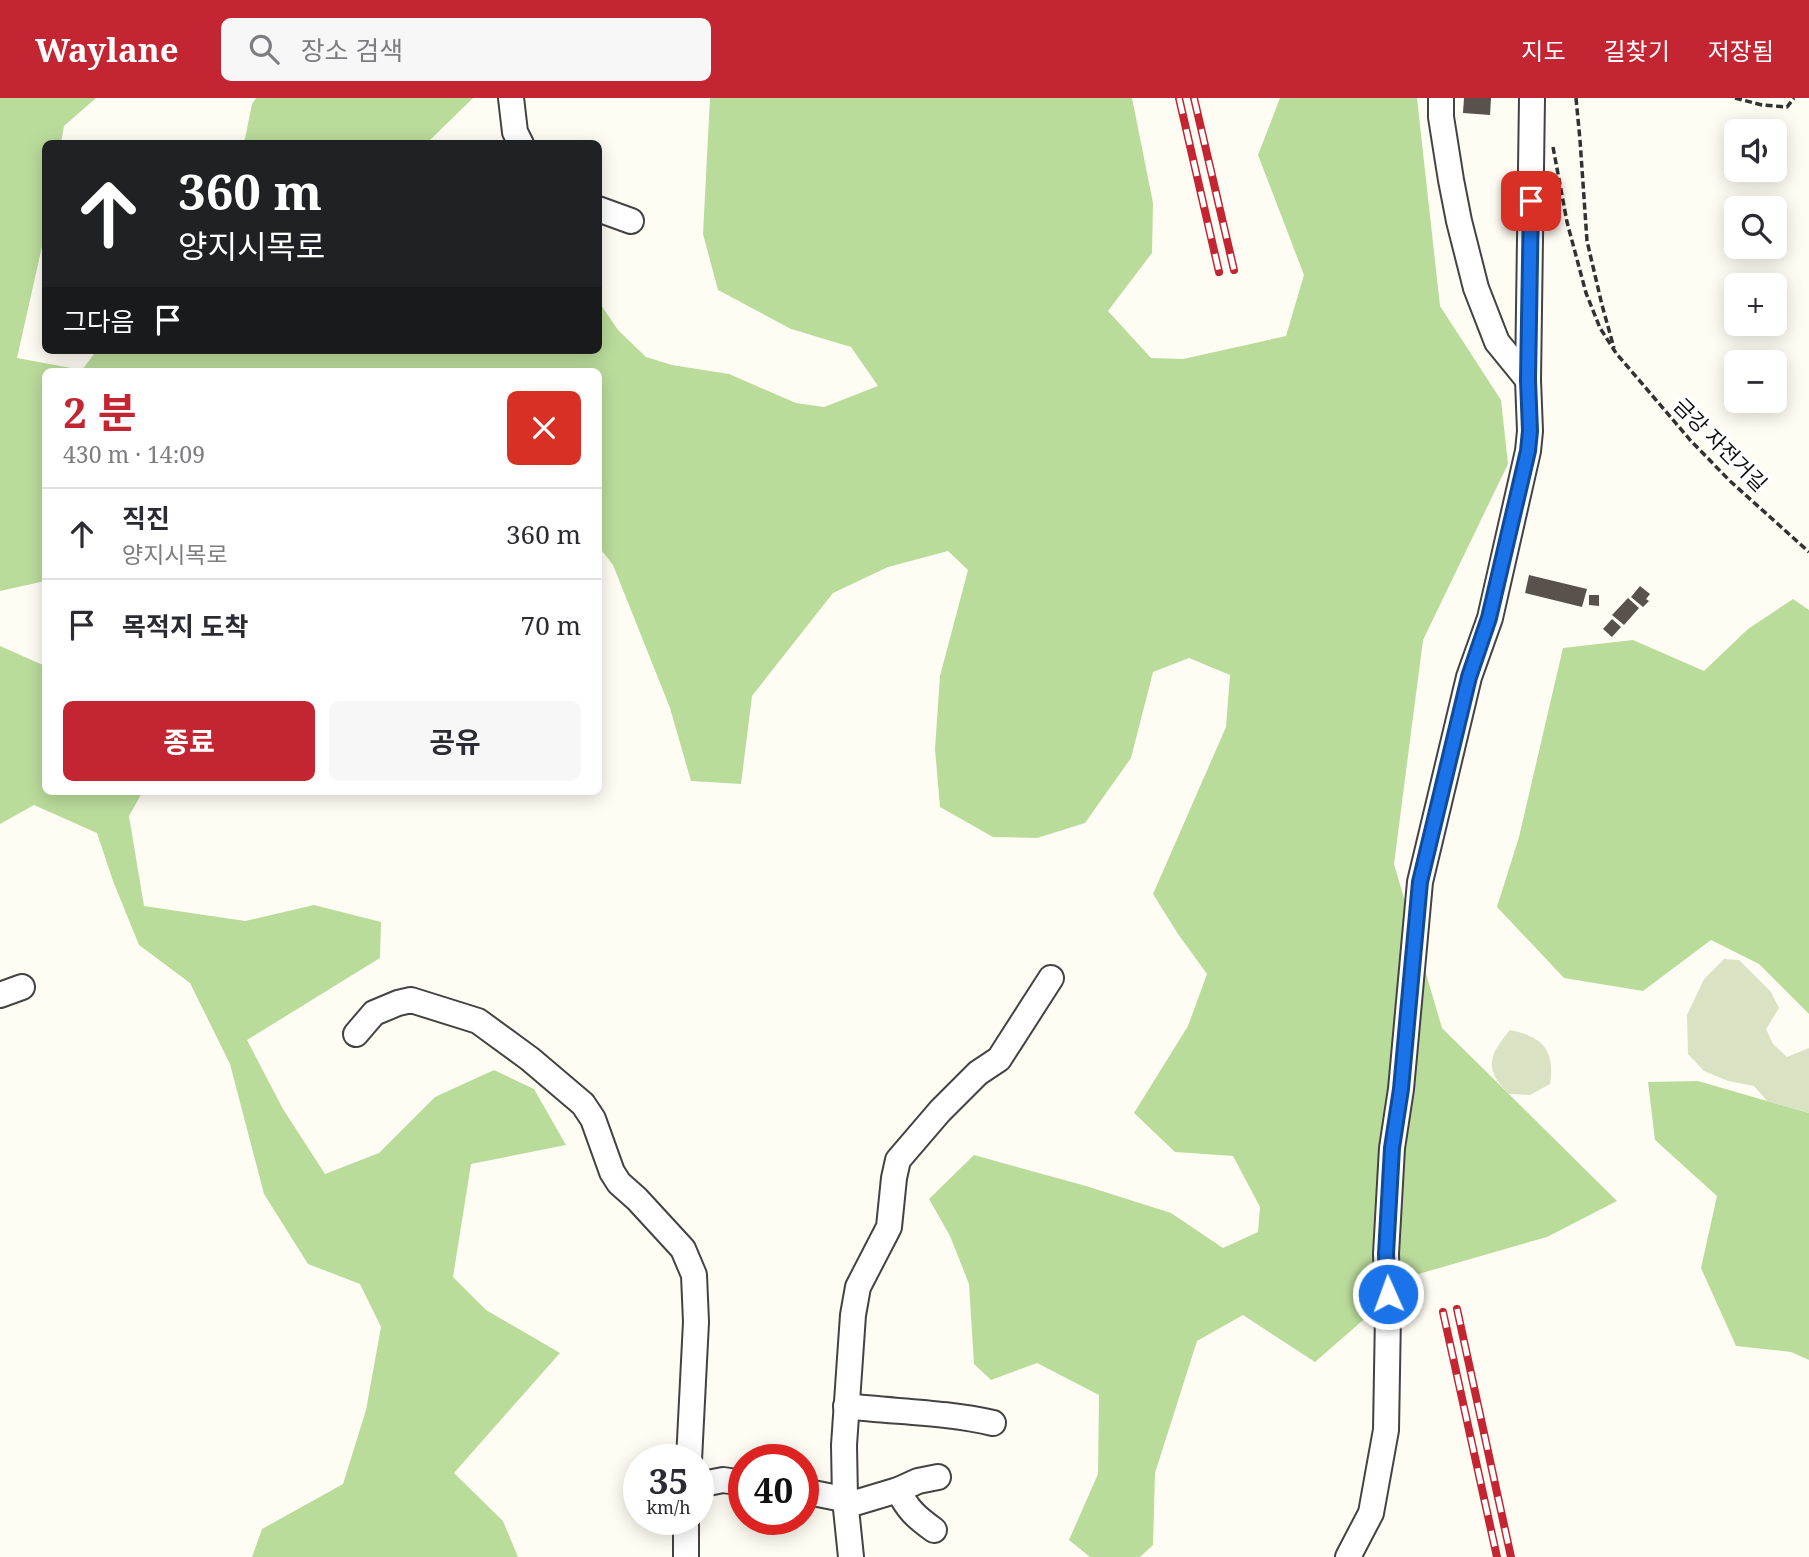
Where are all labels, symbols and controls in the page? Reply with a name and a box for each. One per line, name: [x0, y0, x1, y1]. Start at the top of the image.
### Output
search box: [221, 18, 711, 81]
text: Waylane: [35, 27, 179, 72]
icon: search: [245, 30, 283, 68]
text: 장소 검색: [301, 32, 403, 68]
text: 지도: [1521, 34, 1566, 67]
text: 길찾기: [1604, 34, 1670, 67]
text: 저장됨: [1708, 34, 1774, 67]
map controls: [1724, 119, 1787, 413]
button: sound: [1724, 119, 1787, 182]
text: 360 m: [178, 158, 322, 224]
icon: ahead: [63, 168, 154, 259]
pin: [1501, 171, 1561, 231]
icon: arrive: [1512, 182, 1550, 220]
button: search: [1724, 196, 1787, 259]
text: 양지시목로: [178, 224, 325, 267]
button: +: [1724, 273, 1787, 336]
icon: arrive: [149, 301, 187, 339]
text: 그다음: [63, 303, 135, 339]
button: −: [1724, 350, 1787, 413]
text: 2 분: [63, 383, 136, 440]
button: close: [507, 391, 581, 465]
street label: 금강 자전거길: [1668, 391, 1774, 497]
text: 430 m · 14:09: [63, 438, 205, 470]
text: 직진: [122, 500, 170, 536]
icon: ahead: [63, 515, 101, 553]
text: 360 m: [506, 516, 581, 552]
text: 양지시목로: [122, 538, 228, 570]
icon: arrive: [63, 606, 101, 644]
text: 70 m: [521, 607, 581, 643]
text: 목적지 도착: [122, 608, 248, 644]
button: 종료: [63, 701, 315, 781]
button: 공유: [329, 701, 581, 781]
position arrow: [1351, 1257, 1425, 1331]
speed limit sign: 40: [728, 1444, 819, 1535]
text: 35: [649, 1457, 688, 1504]
text: km/h: [646, 1495, 691, 1519]

